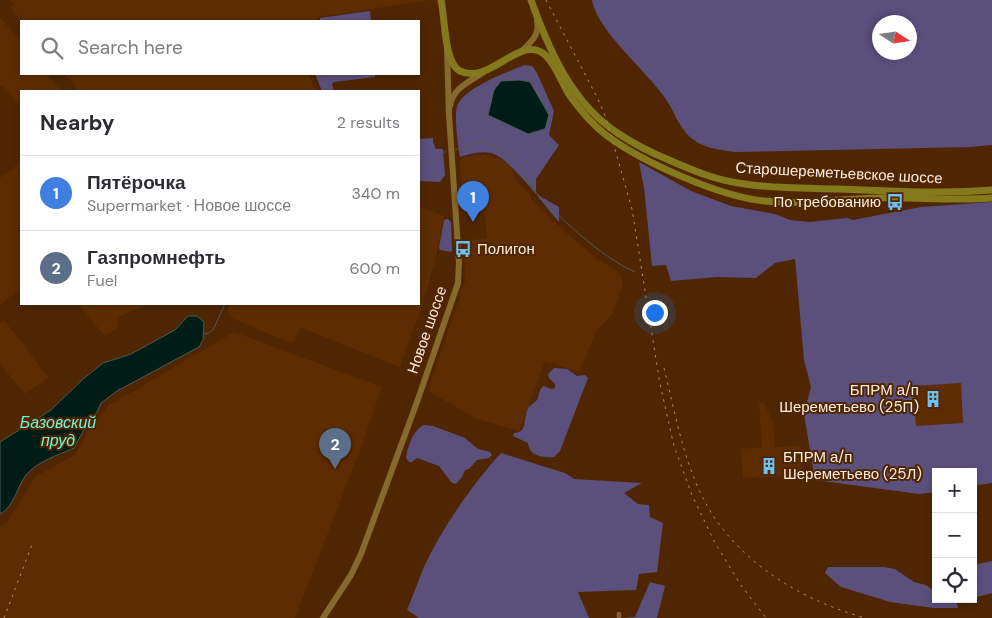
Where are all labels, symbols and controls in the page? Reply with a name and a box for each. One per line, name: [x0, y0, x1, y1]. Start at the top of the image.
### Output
north arrow: [872, 15, 917, 60]
search box: [20, 20, 420, 75]
icon: search: [38, 34, 66, 62]
text: Search here: [78, 35, 183, 60]
text: Nearby: [40, 109, 114, 137]
text: 2 results: [337, 112, 400, 133]
street label: Старошереметьевское шоссе: [735, 158, 943, 188]
text: Пятёрочка: [87, 170, 185, 195]
pin: 1: [457, 181, 489, 222]
text: 1: [53, 183, 59, 204]
text: 340 m: [351, 183, 400, 204]
place label: По требованию: [774, 192, 881, 212]
bus stop icon: По требованию: [885, 192, 905, 212]
text: Supermarket · Новое шоссе: [87, 195, 291, 216]
bus stop icon: Полигон: [453, 239, 473, 259]
place label: Полигон: [477, 239, 535, 259]
text: Газпромнефть: [87, 245, 226, 270]
text: 2: [51, 258, 61, 279]
text: 600 m: [350, 258, 400, 279]
text: Fuel: [87, 270, 117, 291]
street label: Новое шоссе: [403, 284, 451, 376]
your location: [642, 300, 668, 326]
place label: БПРМ а/п Шереметьево (25П): [779, 380, 919, 417]
building icon: БПРМ а/п Шереметьево (25П): [923, 389, 943, 409]
water label: Базовский пруд: [20, 412, 96, 451]
pin: 2: [319, 428, 351, 469]
place label: БПРМ а/п Шереметьево (25Л): [783, 447, 922, 484]
building icon: БПРМ а/п Шереметьево (25Л): [759, 456, 779, 476]
map controls: [932, 468, 977, 603]
button: +: [932, 468, 977, 513]
button: −: [932, 513, 977, 558]
button: locate: [932, 558, 977, 603]

